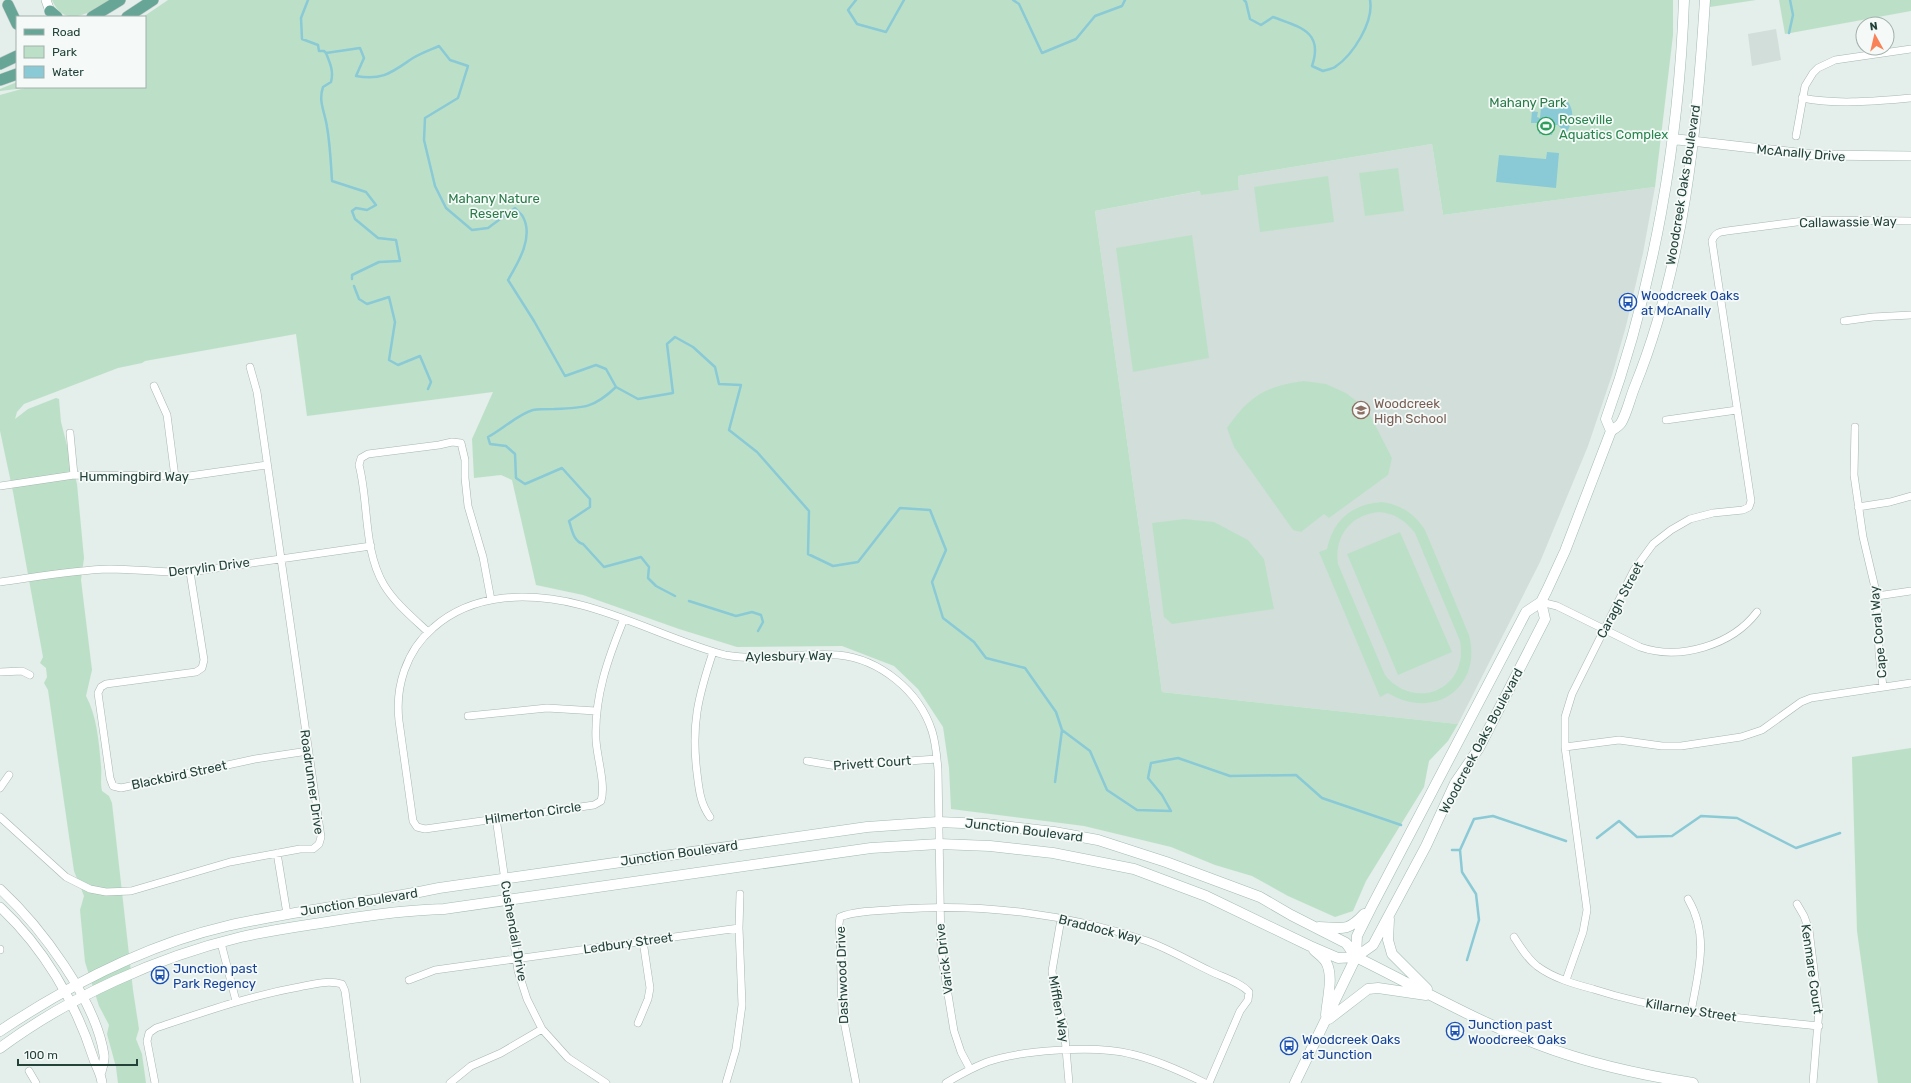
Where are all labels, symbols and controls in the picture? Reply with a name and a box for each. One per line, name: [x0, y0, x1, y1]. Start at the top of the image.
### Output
legend: [16, 16, 146, 88]
north arrow: [1855, 16, 1895, 56]
text: N: [1869, 20, 1879, 34]
text: Road: [52, 25, 80, 39]
text: Park: [52, 45, 78, 59]
text: Water: [52, 65, 84, 79]
park label: Mahany Park: [1489, 95, 1567, 110]
street label: Woodcreek Oaks Boulevard: [1663, 104, 1703, 266]
place label: Roseville Aquatics Complex: [1559, 112, 1668, 142]
sports icon: Roseville Aquatics Complex: [1536, 116, 1556, 136]
street label: McAnally Drive: [1756, 142, 1846, 164]
park label: Mahany Nature Reserve: [448, 191, 540, 221]
street label: Callawassie Way: [1799, 214, 1897, 230]
place label: Woodcreek Oaks at McAnally: [1641, 288, 1740, 318]
bus stop icon: Woodcreek Oaks at McAnally: [1618, 292, 1638, 312]
place label: Woodcreek High School: [1374, 396, 1447, 427]
school or university icon: Woodcreek High School: [1351, 400, 1371, 420]
street label: Hummingbird Way: [79, 469, 189, 485]
street label: Derrylin Drive: [167, 555, 251, 579]
street label: Caragh Street: [1594, 559, 1647, 641]
street label: Cape Coral Way: [1866, 585, 1890, 679]
street label: Aylesbury Way: [745, 648, 833, 664]
street label: Woodcreek Oaks Boulevard: [1436, 666, 1526, 816]
street label: Roadrunner Drive: [297, 729, 327, 835]
street label: Privett Court: [833, 753, 911, 773]
street label: Blackbird Street: [130, 758, 228, 792]
street label: Hilmerton Circle: [484, 799, 582, 827]
street label: Junction Boulevard: [964, 815, 1084, 845]
street label: Junction Boulevard: [619, 837, 739, 869]
street label: Cushendall Drive: [498, 880, 530, 982]
street label: Junction Boulevard: [299, 885, 419, 919]
street label: Braddock Way: [1057, 911, 1143, 947]
street label: Varick Drive: [932, 923, 956, 995]
street label: Kenmare Court: [1798, 923, 1826, 1015]
street label: Dashwood Drive: [833, 926, 851, 1024]
street label: Ledbury Street: [582, 929, 674, 957]
place label: Junction past Park Regency: [173, 961, 257, 992]
bus stop icon: Junction past Park Regency: [150, 965, 170, 985]
street label: Mifflen Way: [1046, 974, 1072, 1044]
street label: Killarney Street: [1644, 995, 1738, 1025]
place label: Junction past Woodcreek Oaks: [1468, 1017, 1567, 1047]
bus stop icon: Junction past Woodcreek Oaks: [1445, 1021, 1465, 1041]
place label: Woodcreek Oaks at Junction: [1302, 1032, 1401, 1062]
bus stop icon: Woodcreek Oaks at Junction: [1279, 1036, 1299, 1056]
scale bar: [18, 1041, 137, 1067]
text: 100 m: [24, 1048, 58, 1062]

